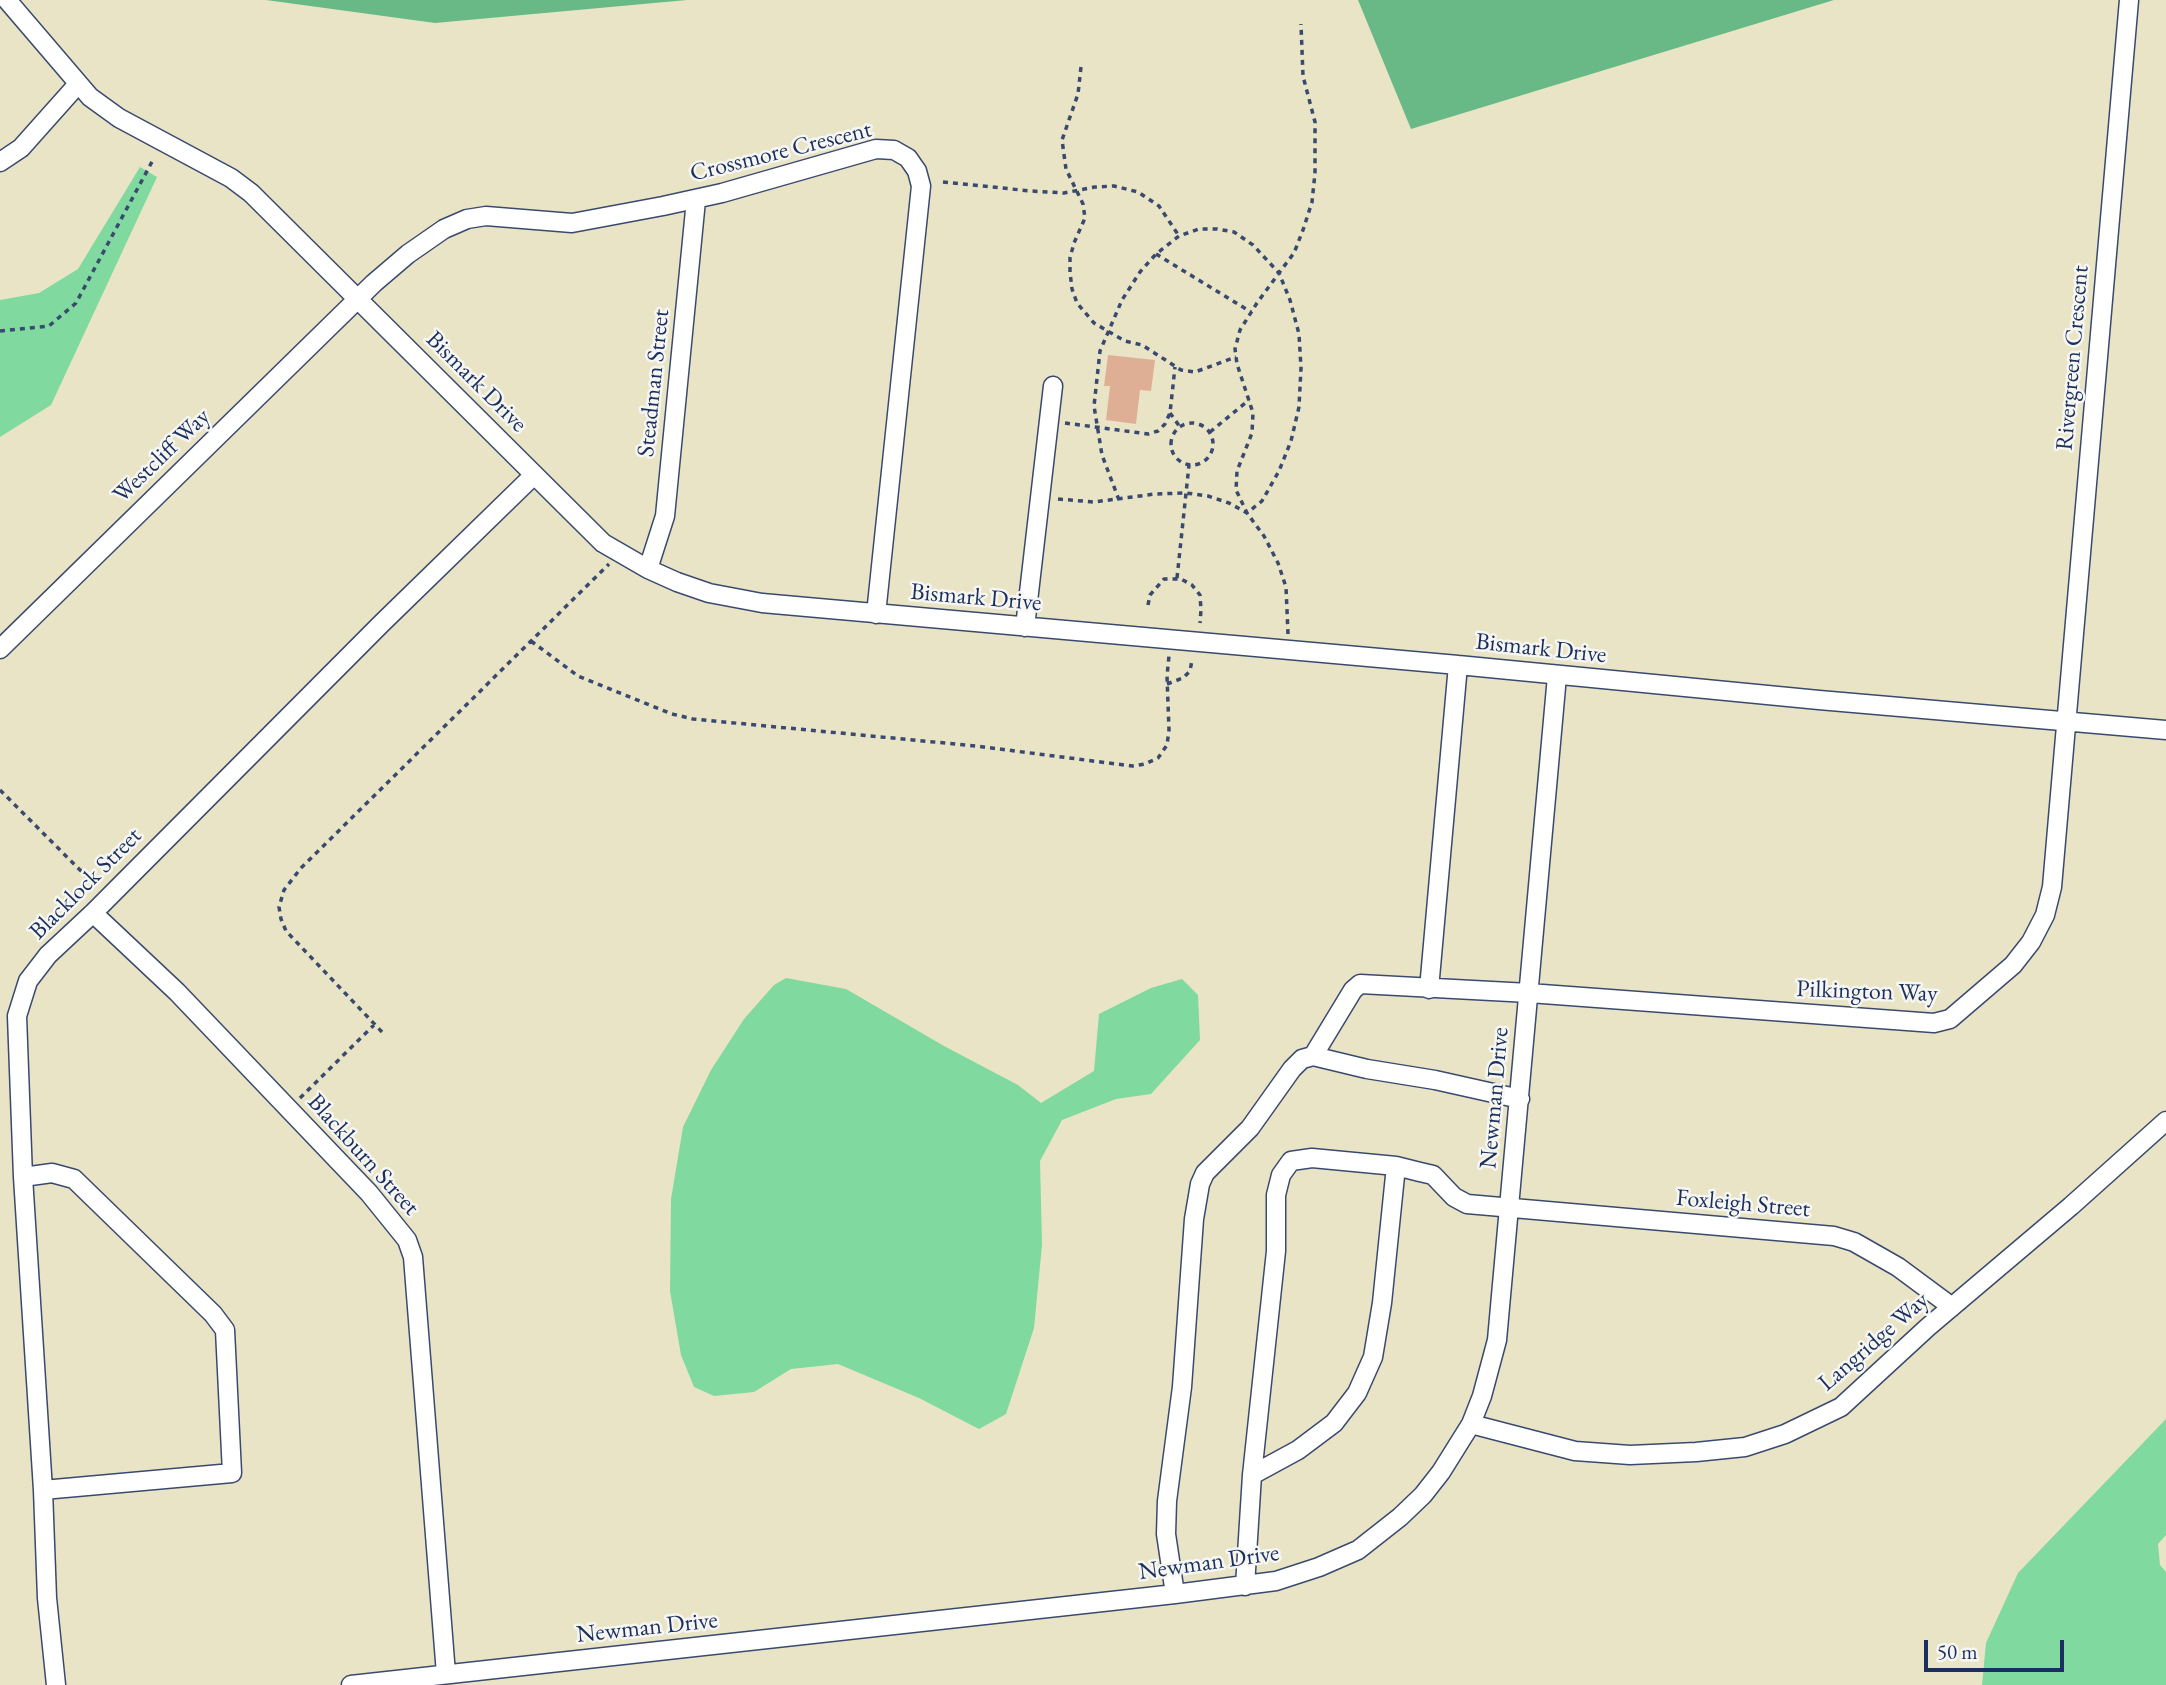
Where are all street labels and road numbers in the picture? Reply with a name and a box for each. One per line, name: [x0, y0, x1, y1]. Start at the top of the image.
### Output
street label: Crossmore Crescent: [687, 116, 875, 188]
street label: Rivergreen Crescent: [2051, 264, 2095, 452]
street label: Steadman Street: [632, 308, 676, 458]
street label: Bismark Drive: [419, 325, 533, 439]
street label: Westcliff Way: [108, 403, 216, 509]
street label: Bismark Drive: [909, 578, 1043, 618]
street label: Bismark Drive: [1474, 628, 1608, 670]
street label: Blacklock Street: [24, 822, 148, 946]
street label: Pilkington Way: [1796, 975, 1938, 1009]
street label: Newman Drive: [1474, 1026, 1516, 1170]
street label: Blackburn Street: [301, 1088, 425, 1222]
street label: Foxleigh Street: [1675, 1184, 1811, 1224]
street label: Langridge Way: [1813, 1286, 1935, 1398]
street label: Newman Drive: [1137, 1539, 1281, 1587]
street label: Newman Drive: [575, 1606, 719, 1650]

